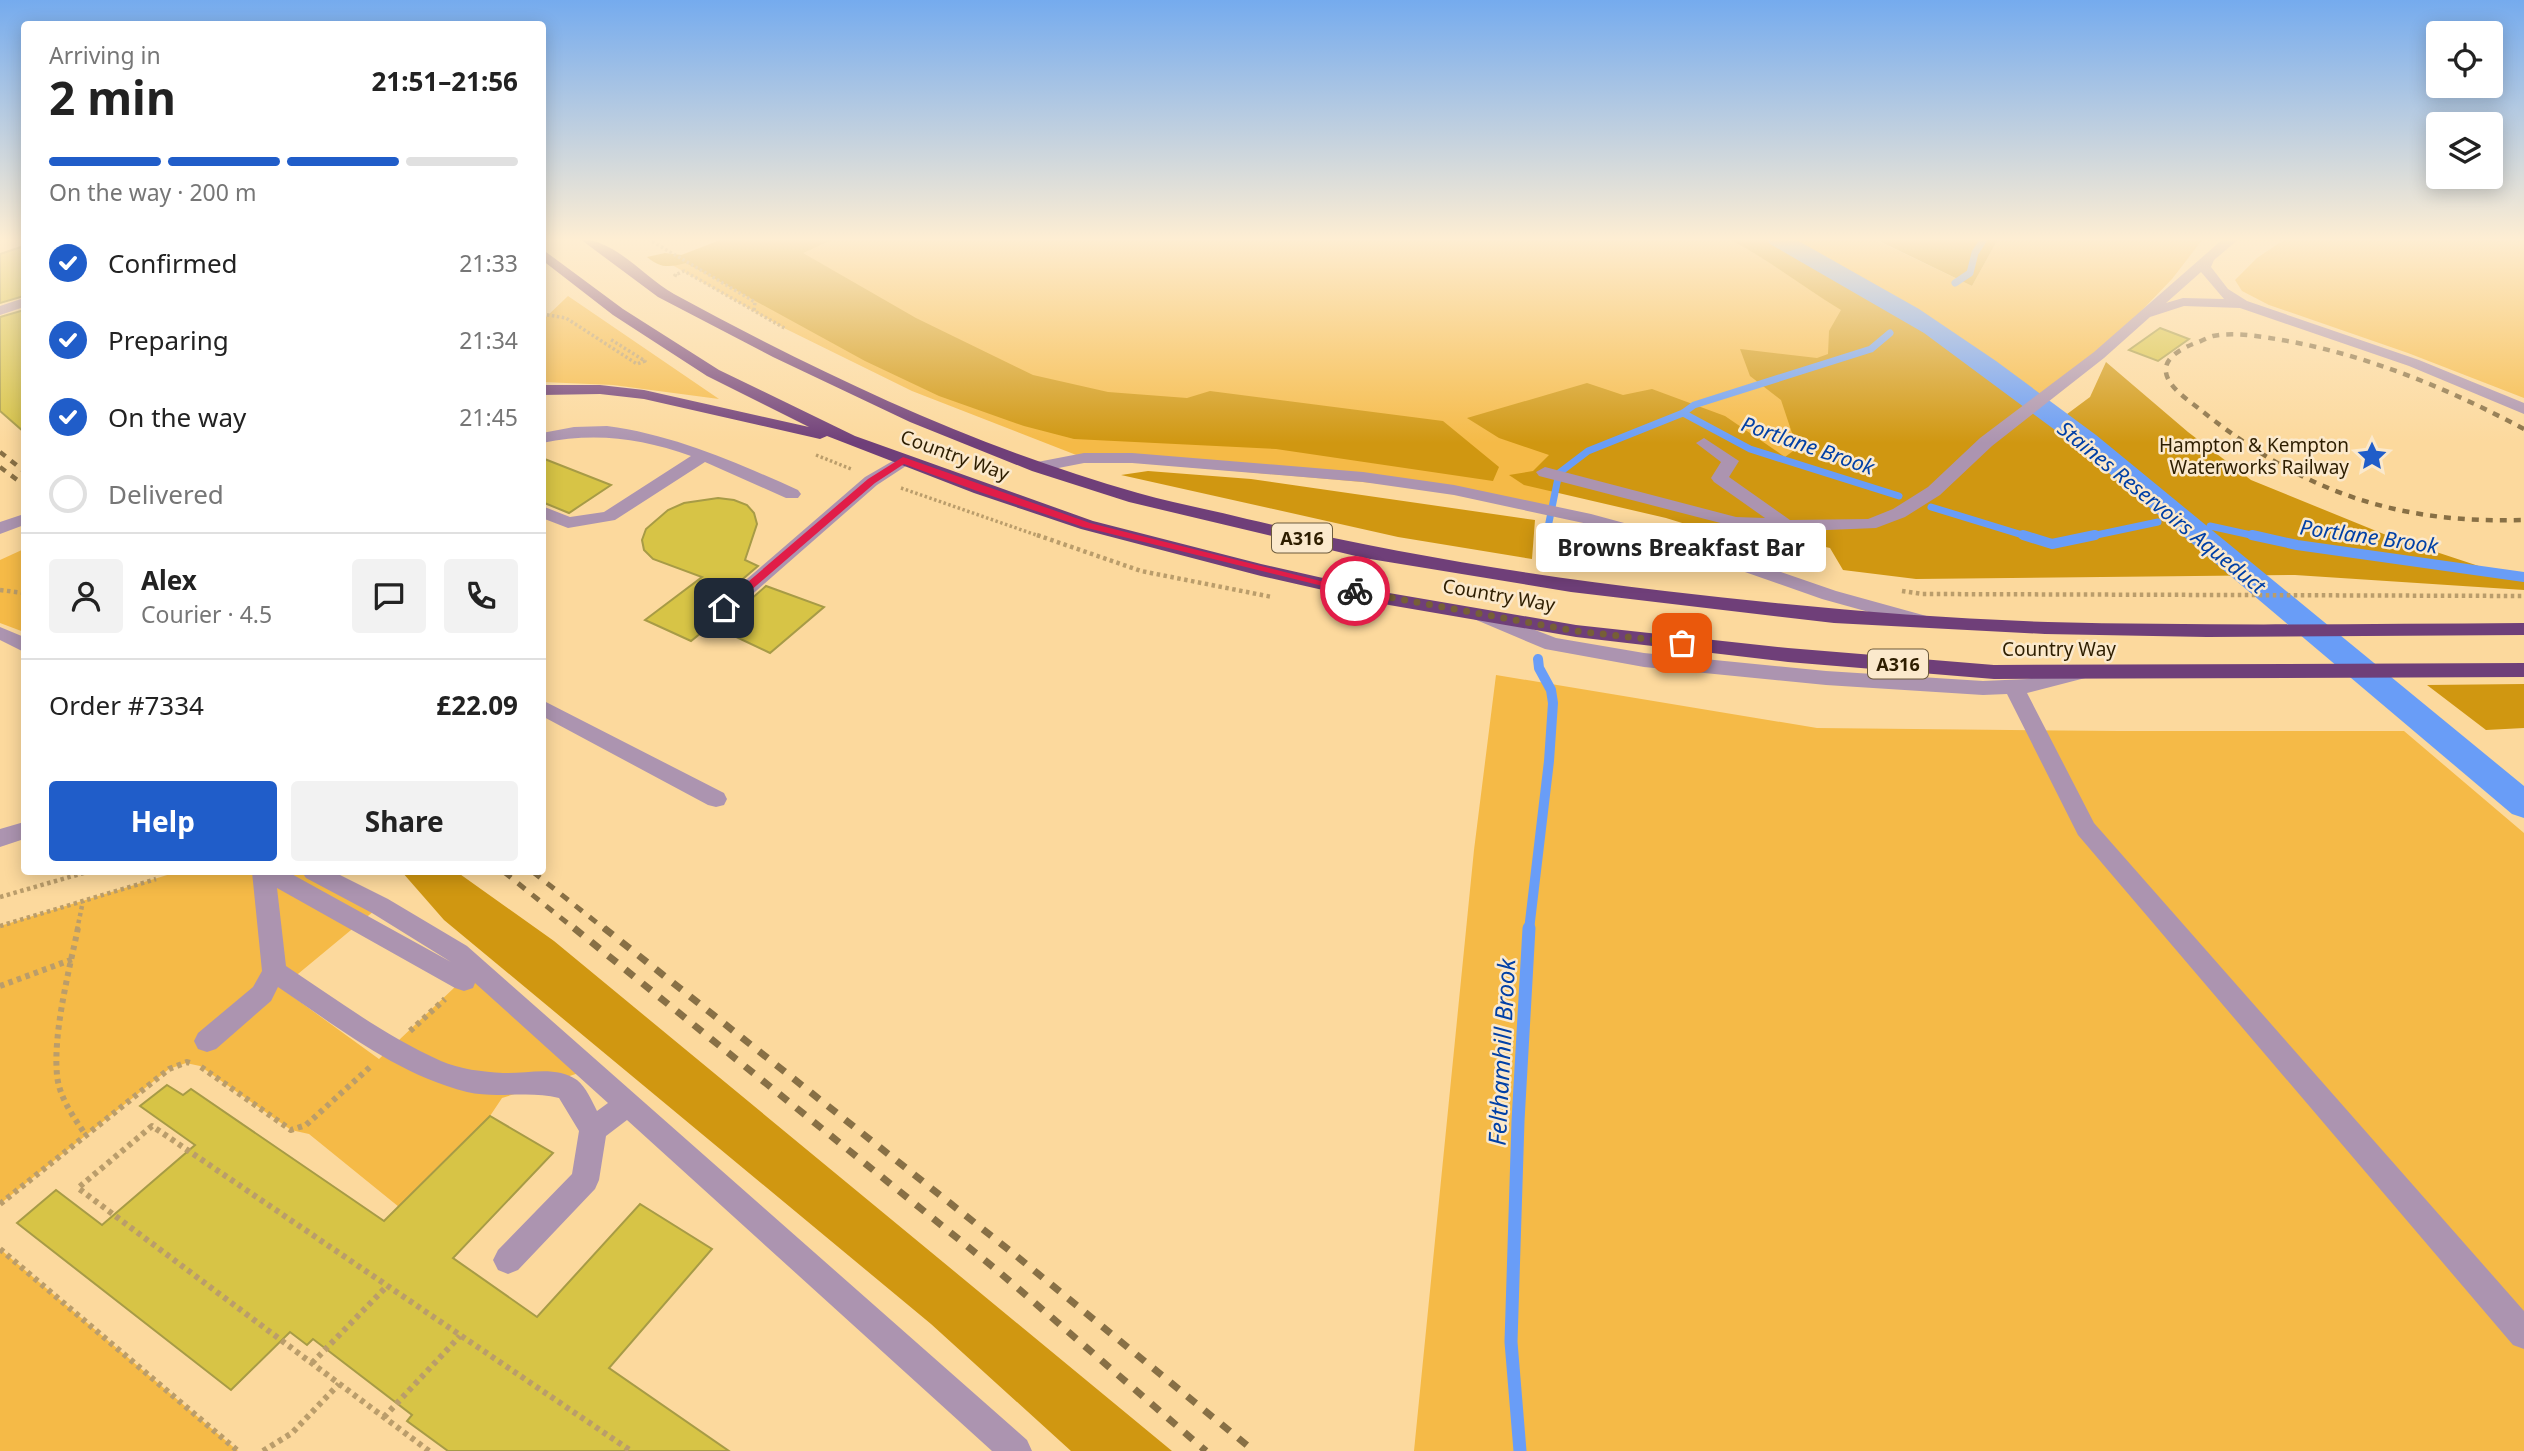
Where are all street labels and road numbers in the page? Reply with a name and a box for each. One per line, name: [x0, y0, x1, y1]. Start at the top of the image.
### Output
street label: Country Way: [897, 423, 1013, 487]
road number: A316: [1272, 524, 1332, 552]
street label: Country Way: [1441, 572, 1558, 618]
street label: Country Way: [2002, 636, 2116, 662]
road number: A316: [1868, 650, 1928, 678]

